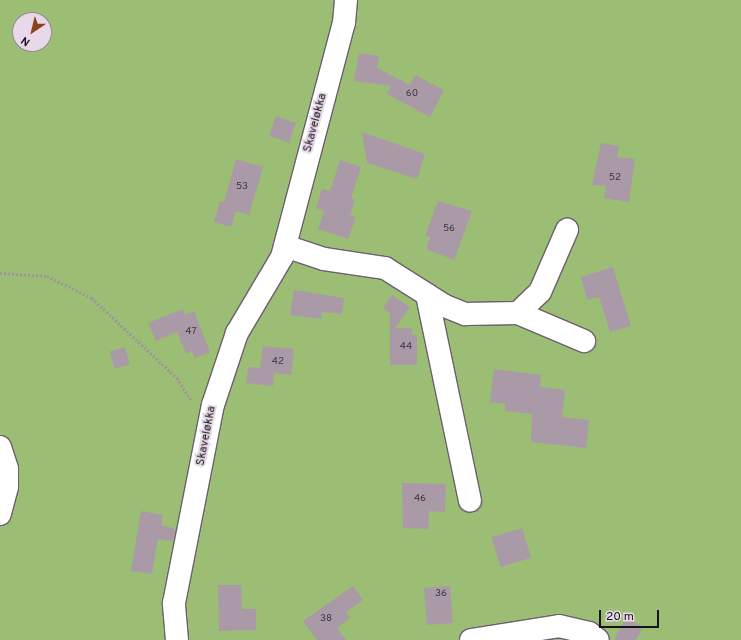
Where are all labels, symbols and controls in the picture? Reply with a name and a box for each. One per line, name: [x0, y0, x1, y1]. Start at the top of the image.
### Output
north arrow: [12, 12, 52, 52]
text: N: [18, 33, 33, 49]
house number: 60: [406, 88, 418, 100]
street label: Skaveløkka: [301, 92, 331, 154]
house number: 52: [609, 172, 621, 184]
house number: 53: [236, 181, 248, 193]
house number: 56: [443, 223, 455, 235]
house number: 47: [185, 326, 197, 338]
house number: 44: [400, 341, 412, 353]
house number: 42: [272, 356, 284, 368]
street label: Skaveløkka: [194, 405, 220, 467]
house number: 46: [414, 493, 426, 505]
house number: 36: [435, 588, 447, 600]
scale bar: [601, 602, 661, 628]
text: 20 m: [606, 609, 634, 625]
house number: 38: [320, 613, 332, 625]

